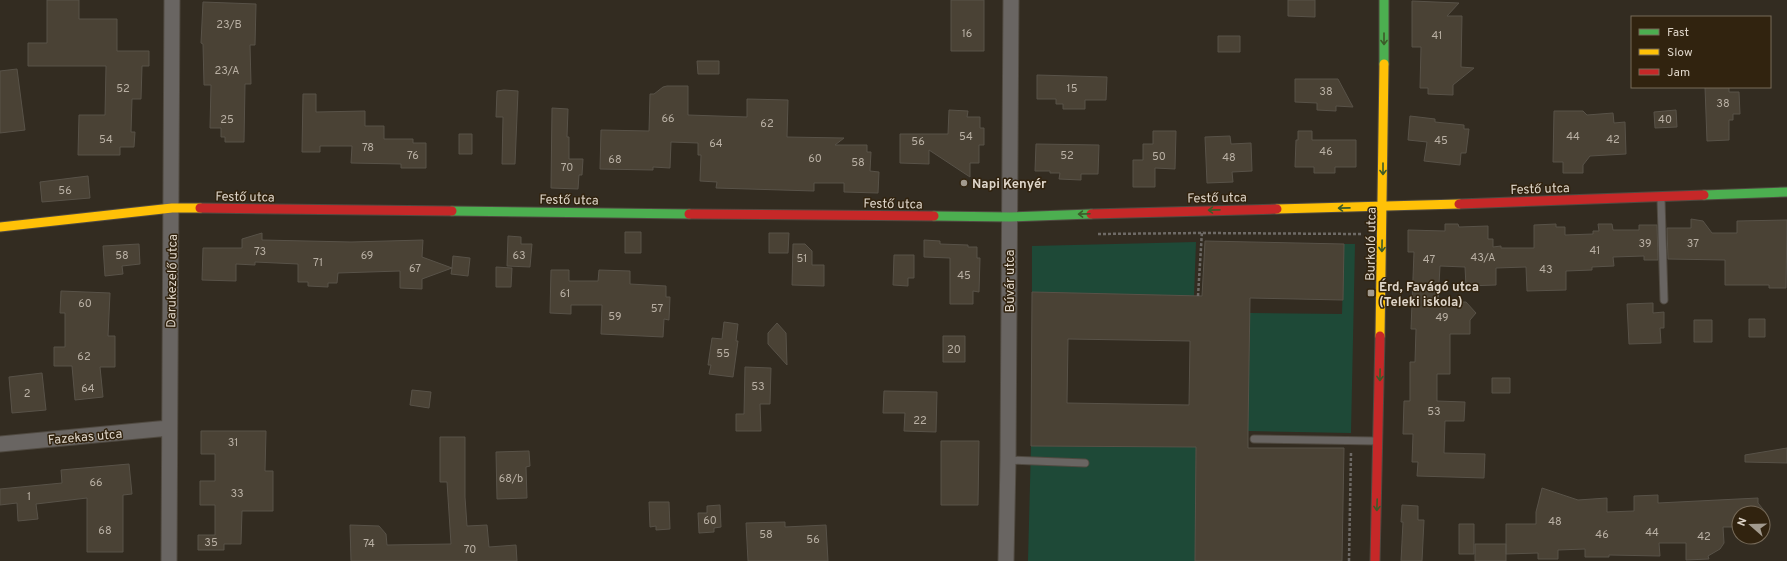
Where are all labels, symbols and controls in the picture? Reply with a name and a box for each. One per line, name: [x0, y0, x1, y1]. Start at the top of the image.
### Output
legend: [1631, 16, 1771, 88]
house number: 23/B: [216, 18, 242, 32]
text: Fast: [1667, 25, 1689, 41]
house number: 16: [962, 27, 972, 41]
house number: 41: [1432, 29, 1442, 43]
one-way arrow: [1380, 32, 1388, 45]
text: Slow: [1667, 45, 1693, 61]
house number: 23/A: [214, 64, 240, 78]
text: Jam: [1667, 65, 1690, 81]
house number: 52: [116, 82, 130, 96]
house number: 15: [1067, 82, 1078, 96]
house number: 38: [1319, 85, 1333, 99]
house number: 38: [1716, 97, 1730, 111]
house number: 66: [661, 112, 675, 126]
house number: 25: [220, 113, 234, 127]
house number: 40: [1658, 113, 1672, 127]
house number: 62: [760, 117, 774, 131]
house number: 54: [959, 130, 973, 144]
house number: 44: [1566, 130, 1580, 144]
house number: 54: [99, 133, 113, 147]
house number: 42: [1606, 133, 1620, 147]
house number: 45: [1434, 134, 1448, 148]
house number: 56: [911, 135, 925, 149]
house number: 64: [709, 137, 723, 151]
house number: 78: [362, 141, 374, 155]
house number: 46: [1319, 145, 1333, 159]
house number: 76: [407, 149, 419, 163]
house number: 52: [1060, 149, 1074, 163]
house number: 50: [1152, 150, 1166, 164]
house number: 48: [1222, 151, 1236, 165]
house number: 60: [808, 152, 822, 166]
house number: 68: [608, 153, 622, 167]
house number: 58: [851, 156, 865, 170]
house number: 70: [561, 161, 573, 175]
one-way arrow: [1379, 162, 1387, 175]
place label: Napi Kenyér: [972, 177, 1047, 193]
marker: Napi Kenyér: [959, 178, 969, 188]
street label: Festő utca: [1510, 181, 1570, 199]
house number: 56: [58, 184, 72, 198]
street label: Festő utca: [215, 189, 275, 207]
street label: Festő utca: [1187, 190, 1247, 208]
street label: Festő utca: [539, 192, 599, 210]
street label: Festő utca: [863, 196, 923, 214]
one-way arrow: [1338, 204, 1351, 211]
one-way arrow: [1208, 206, 1221, 214]
street label: Burkoló utca: [1363, 207, 1381, 281]
one-way arrow: [1078, 210, 1091, 218]
street label: Darukezelő utca: [164, 234, 182, 328]
house number: 39: [1639, 237, 1651, 251]
house number: 37: [1687, 237, 1699, 251]
one-way arrow: [1379, 239, 1386, 252]
house number: 41: [1590, 244, 1600, 258]
house number: 73: [254, 245, 266, 259]
house number: 58: [115, 249, 129, 263]
house number: 69: [361, 249, 373, 263]
house number: 63: [512, 249, 526, 263]
street label: Búvár utca: [1003, 250, 1019, 312]
house number: 43/A: [1470, 251, 1496, 265]
house number: 51: [797, 252, 807, 266]
house number: 47: [1423, 253, 1435, 267]
house number: 71: [313, 256, 323, 270]
house number: 67: [409, 262, 421, 276]
house number: 43: [1539, 263, 1553, 277]
house number: 45: [957, 269, 971, 283]
place label: Érd, Favágó utca (Teleki iskola): [1379, 278, 1479, 311]
house number: 61: [560, 287, 570, 301]
marker: Érd, Favágó utca (Teleki iskola): [1366, 288, 1376, 298]
house number: 60: [78, 297, 92, 311]
house number: 57: [651, 302, 663, 316]
house number: 59: [608, 310, 622, 324]
house number: 49: [1435, 311, 1449, 325]
house number: 20: [947, 343, 961, 357]
house number: 55: [716, 347, 730, 361]
house number: 62: [77, 350, 91, 364]
one-way arrow: [1376, 368, 1384, 381]
house number: 53: [751, 380, 765, 394]
house number: 64: [81, 382, 95, 396]
house number: 2: [24, 387, 30, 401]
house number: 53: [1427, 405, 1441, 419]
house number: 22: [913, 414, 927, 428]
street label: Fazekas utca: [47, 427, 123, 449]
house number: 31: [228, 436, 238, 450]
house number: 68/b: [499, 472, 523, 486]
house number: 66: [89, 476, 103, 490]
house number: 33: [230, 487, 244, 501]
house number: 1: [27, 490, 31, 504]
one-way arrow: [1373, 498, 1380, 511]
north arrow: [1731, 505, 1771, 545]
house number: 60: [703, 514, 717, 528]
house number: 48: [1548, 515, 1562, 529]
text: N: [1735, 516, 1750, 528]
house number: 68: [98, 524, 112, 538]
house number: 44: [1645, 526, 1659, 540]
house number: 58: [759, 528, 773, 542]
house number: 46: [1595, 528, 1609, 542]
house number: 42: [1697, 530, 1711, 544]
house number: 56: [806, 533, 820, 547]
house number: 35: [204, 536, 218, 550]
house number: 74: [363, 537, 375, 551]
house number: 70: [464, 543, 476, 557]

